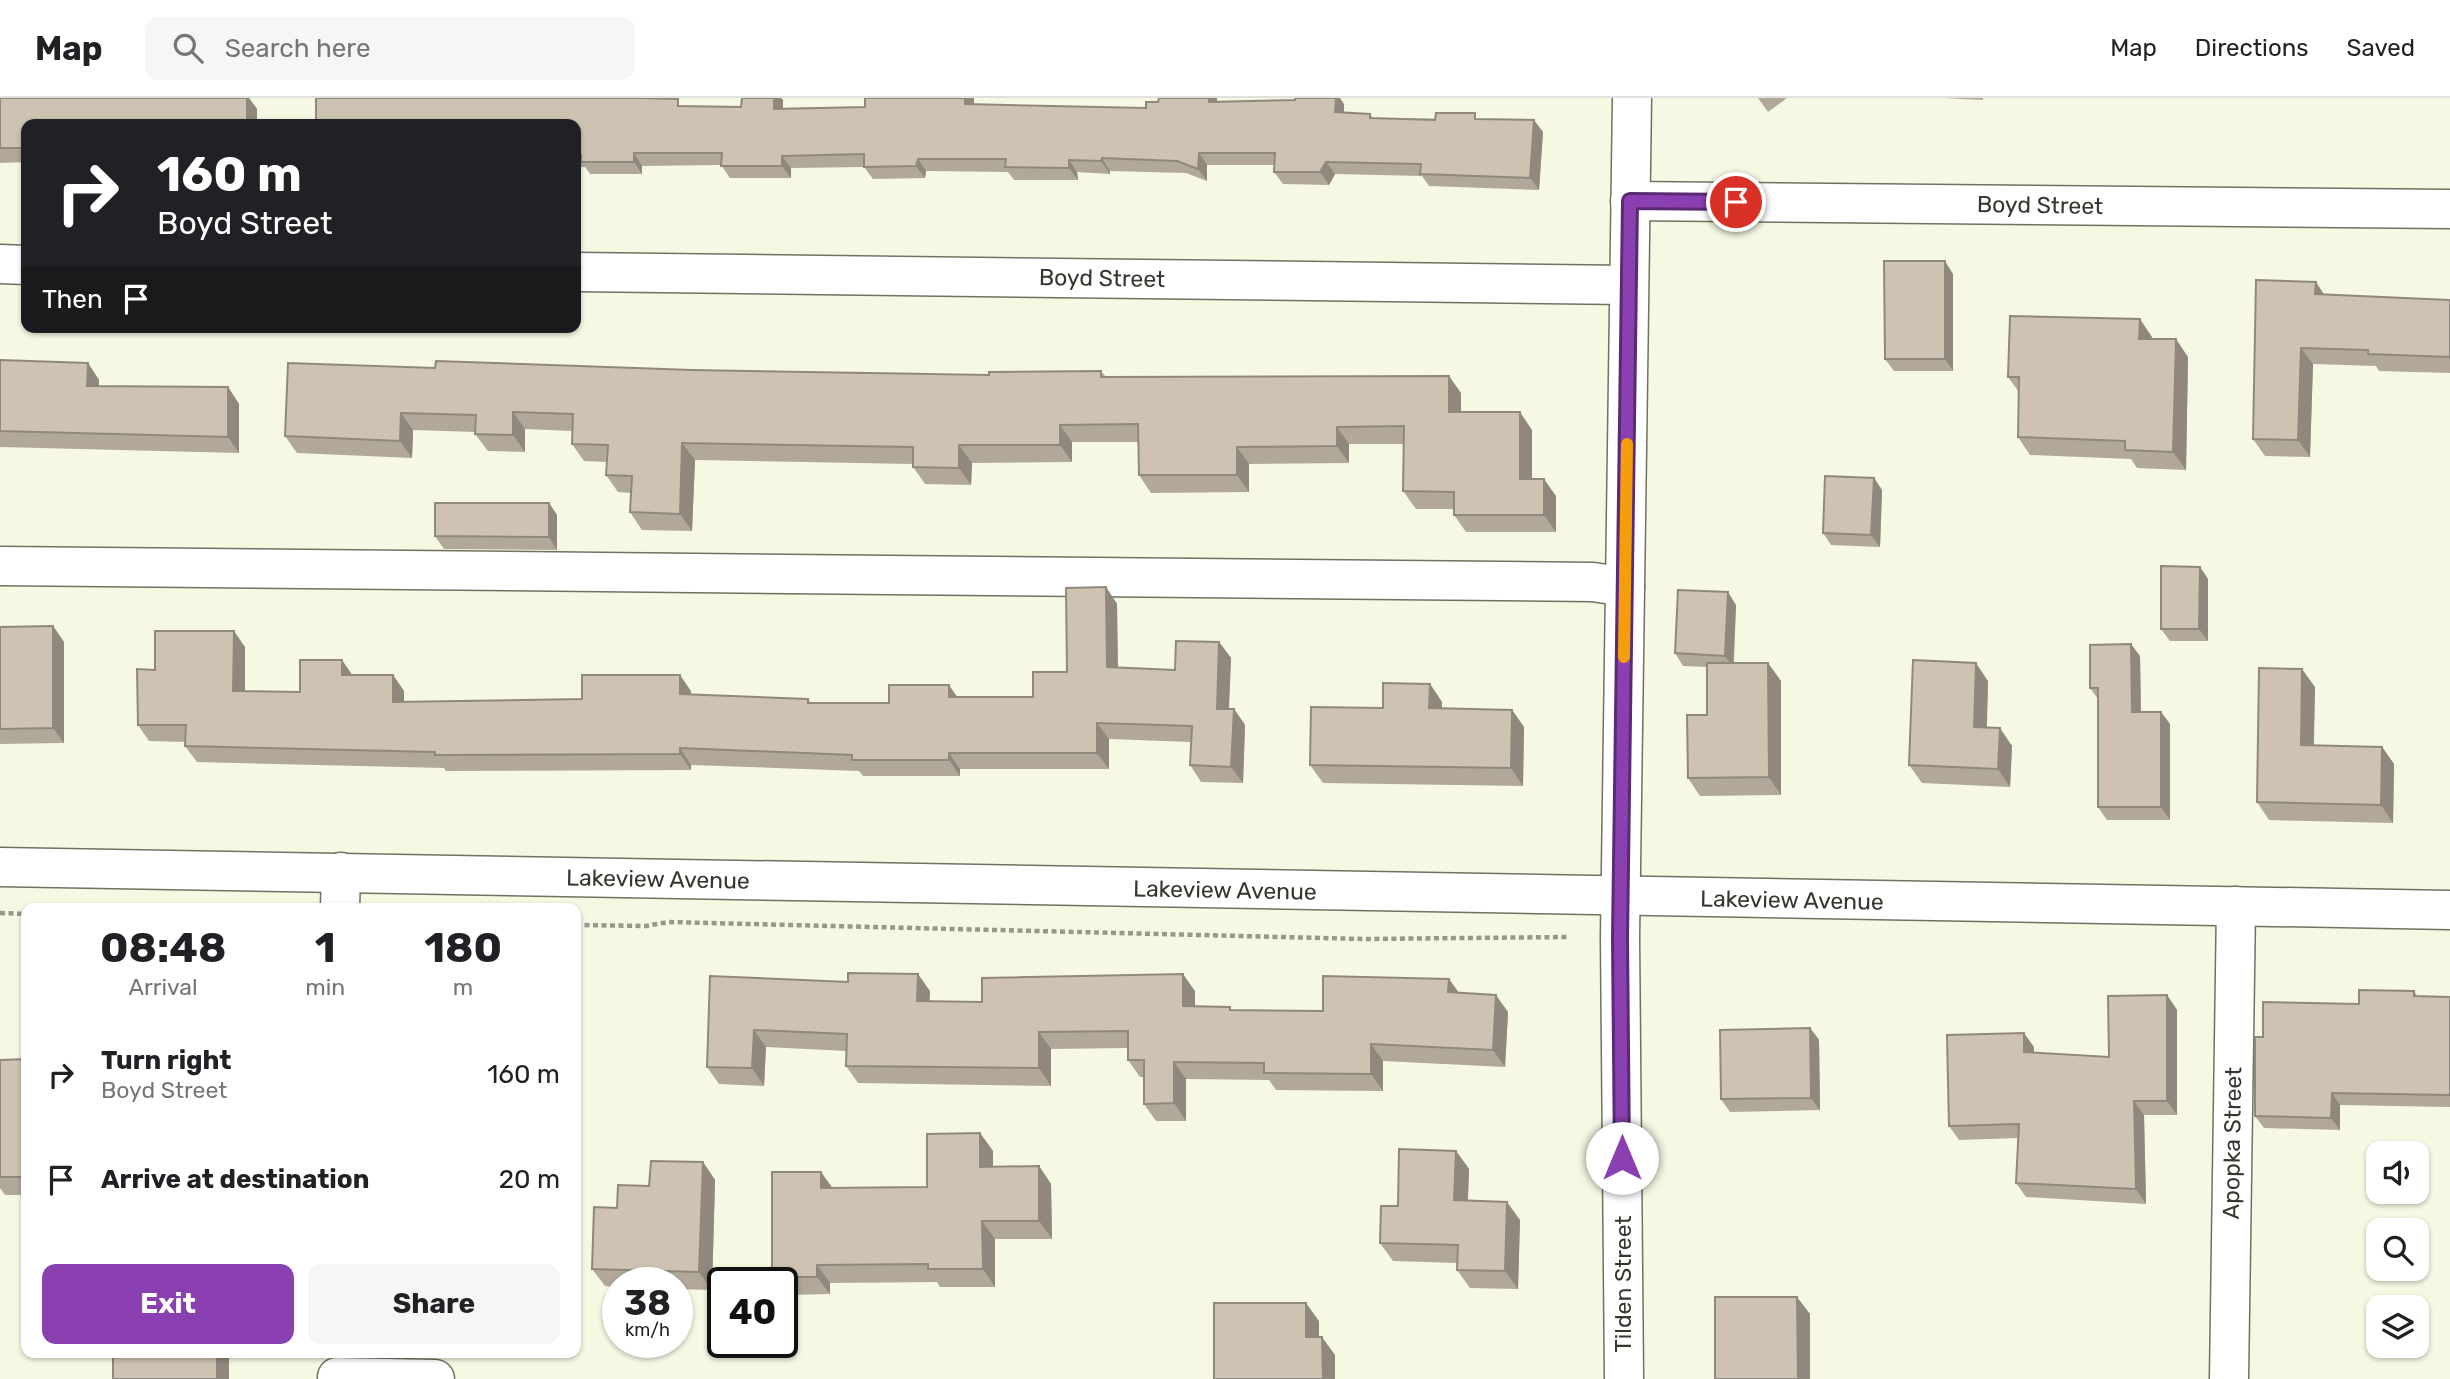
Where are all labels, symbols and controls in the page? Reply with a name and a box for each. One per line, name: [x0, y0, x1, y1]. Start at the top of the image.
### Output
search box: [145, 17, 635, 80]
text: Map: [35, 29, 103, 68]
icon: search: [169, 29, 207, 67]
text: Search here: [225, 33, 370, 64]
text: Map: [2110, 34, 2157, 62]
text: Directions: [2195, 34, 2308, 62]
text: Saved: [2346, 34, 2415, 62]
text: 160 m: [157, 145, 302, 203]
icon: right: [42, 147, 133, 238]
pin: [1706, 172, 1766, 232]
icon: arrive: [1717, 183, 1755, 221]
street label: Boyd Street: [1977, 190, 2103, 220]
text: Boyd Street: [157, 204, 333, 242]
street label: Boyd Street: [1039, 263, 1165, 293]
icon: arrive: [117, 280, 155, 318]
text: Then: [42, 284, 103, 315]
street label: Lakeview Avenue: [566, 863, 750, 895]
street label: Lakeview Avenue: [1133, 874, 1317, 906]
street label: Lakeview Avenue: [1700, 884, 1884, 916]
text: 08:48: [100, 923, 226, 973]
text: 1: [315, 923, 336, 973]
text: 180: [424, 923, 502, 973]
text: Arrival: [129, 973, 198, 1001]
text: min: [305, 973, 345, 1001]
text: m: [453, 973, 473, 1001]
text: Turn right: [101, 1045, 231, 1076]
icon: right: [42, 1056, 80, 1094]
text: 160 m: [487, 1059, 560, 1090]
street label: Apopka Street: [2217, 1067, 2247, 1219]
text: Boyd Street: [101, 1076, 227, 1104]
position arrow: [1585, 1121, 1659, 1195]
map controls: [2366, 1141, 2429, 1358]
button: sound: [2366, 1141, 2429, 1204]
icon: arrive: [42, 1161, 80, 1199]
text: Arrive at destination: [101, 1164, 369, 1195]
text: 20 m: [499, 1164, 560, 1195]
street label: Tilden Street: [1609, 1215, 1637, 1353]
button: search: [2366, 1218, 2429, 1281]
button: Exit: [42, 1264, 294, 1344]
button: Share: [308, 1264, 560, 1344]
speed limit sign: 40: [707, 1267, 798, 1358]
text: 38: [624, 1282, 671, 1324]
button: layers: [2366, 1295, 2429, 1358]
text: km/h: [625, 1319, 670, 1341]

